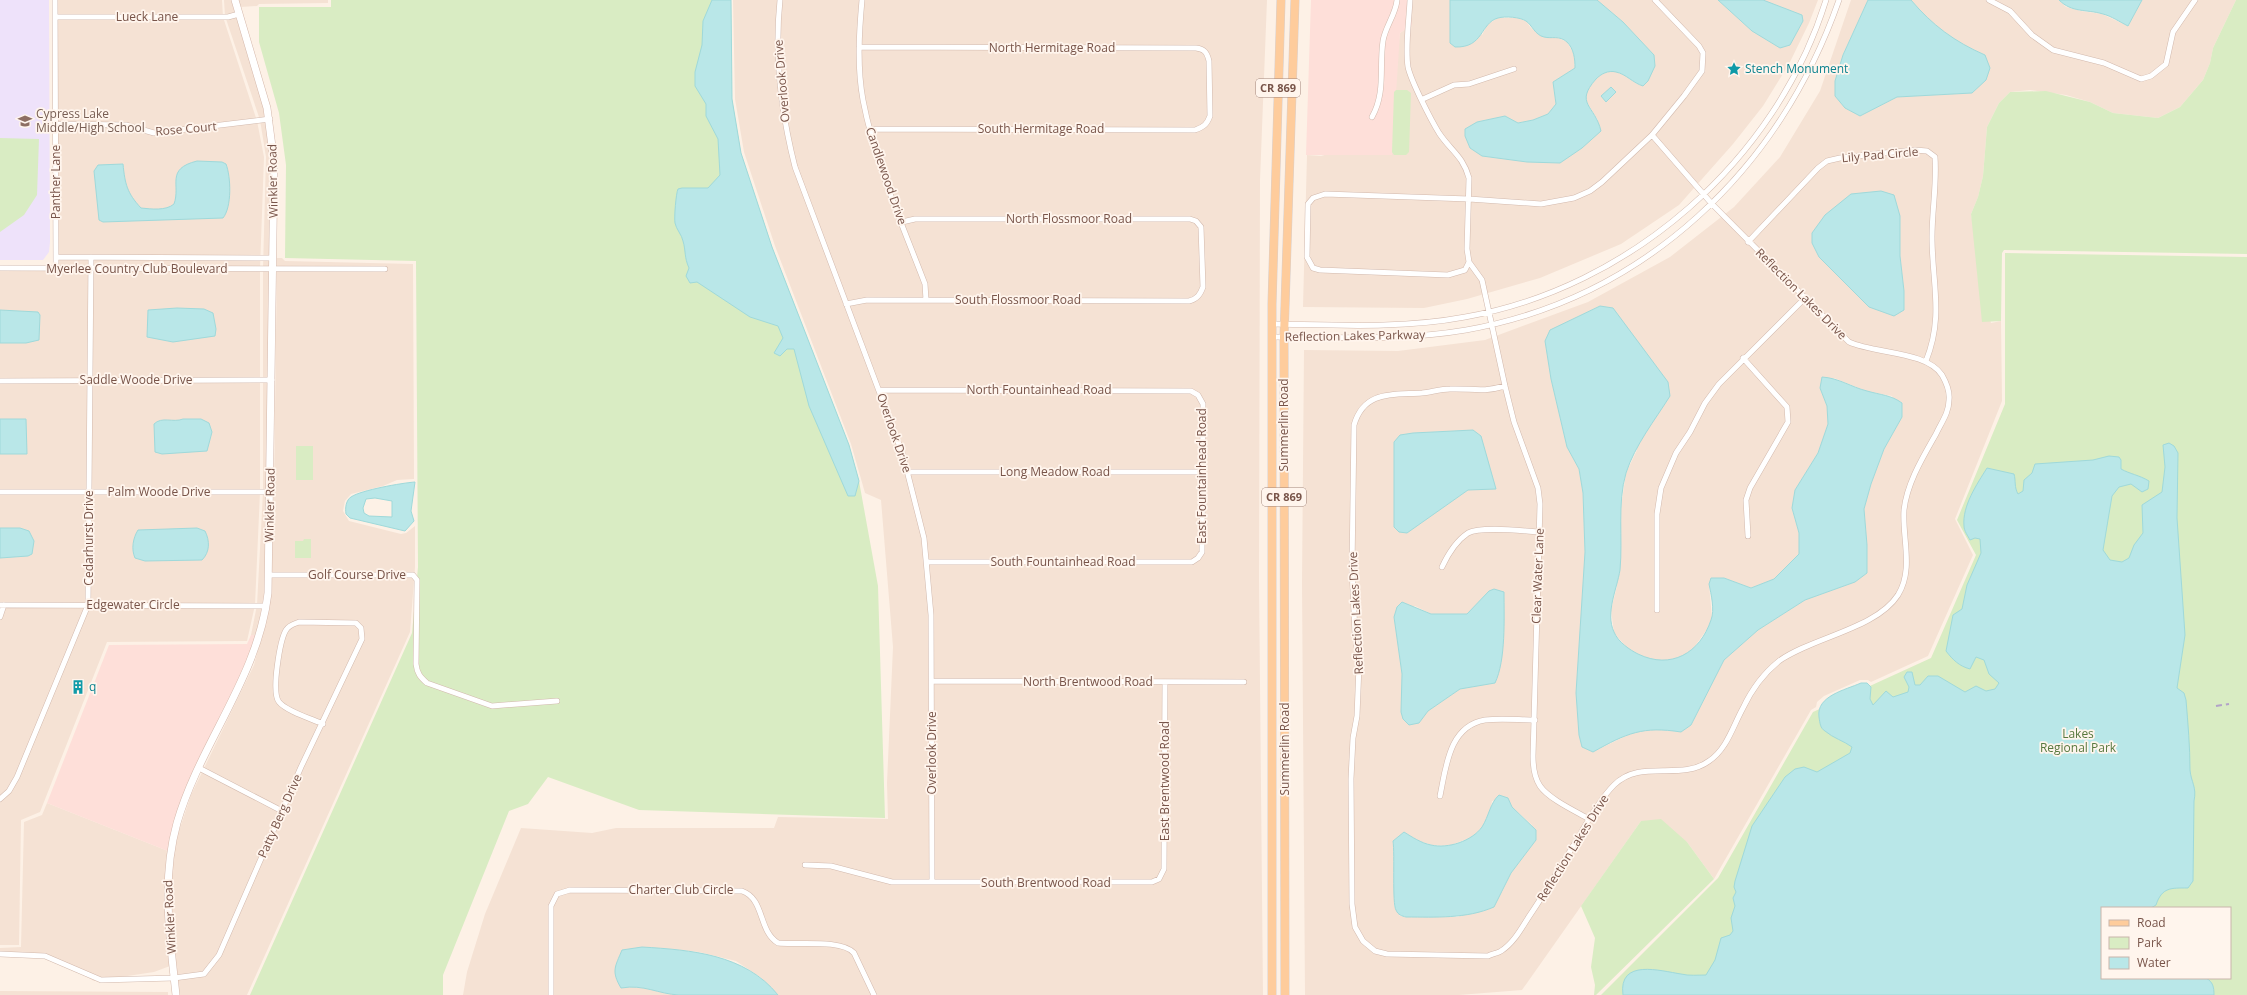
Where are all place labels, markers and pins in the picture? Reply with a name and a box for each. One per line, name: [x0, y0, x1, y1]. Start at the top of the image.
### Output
place label: Stench Monument: [1745, 60, 1848, 77]
place icon: Stench Monument: [1726, 61, 1742, 77]
place label: Cypress Lake Middle/High School: [36, 105, 145, 136]
school or university icon: Cypress Lake Middle/High School: [17, 113, 33, 129]
place label: q: [89, 678, 96, 695]
building icon: q: [70, 679, 86, 695]

